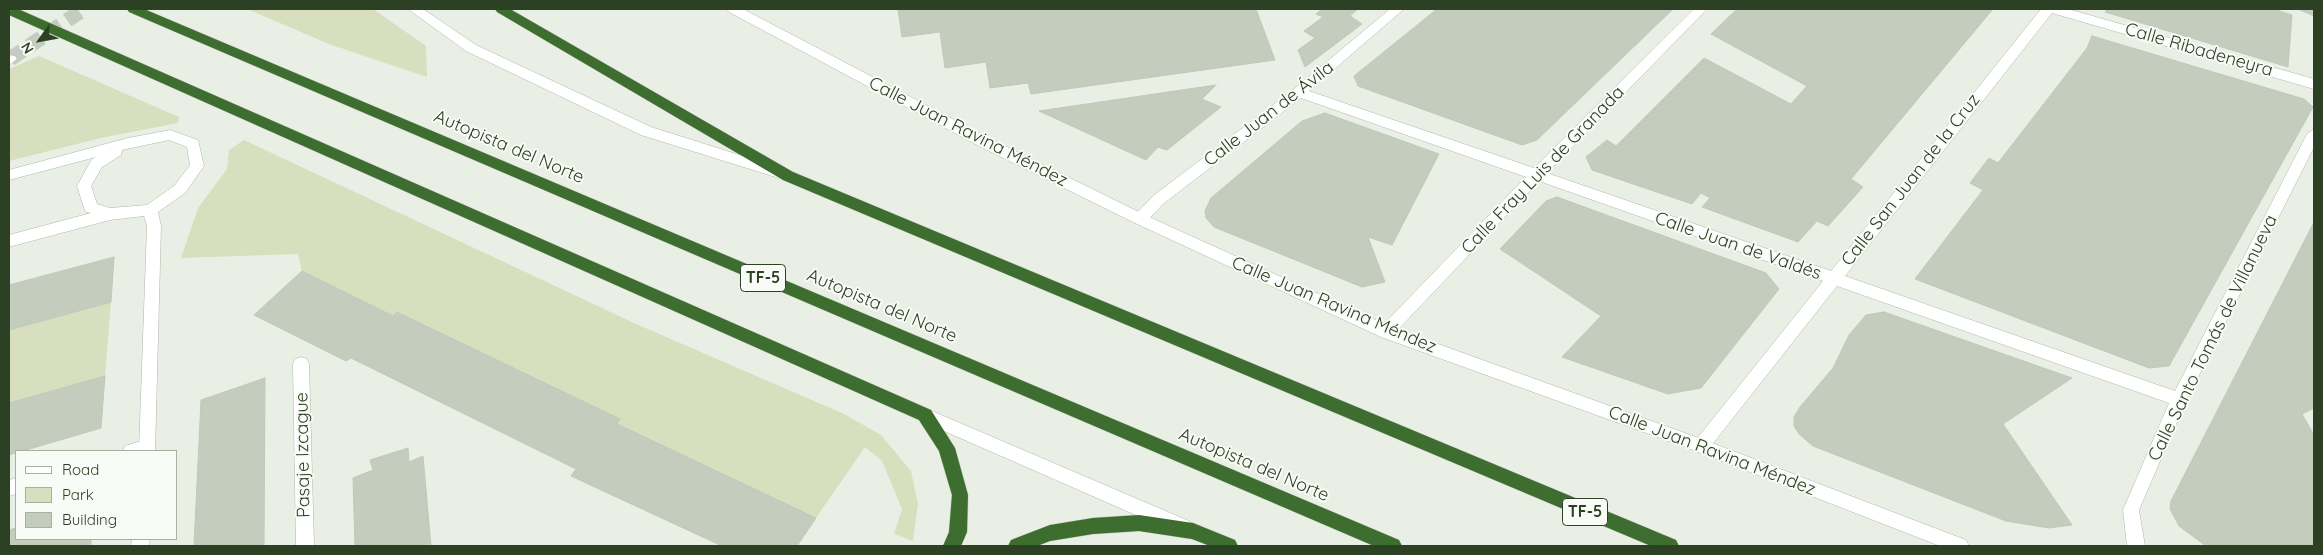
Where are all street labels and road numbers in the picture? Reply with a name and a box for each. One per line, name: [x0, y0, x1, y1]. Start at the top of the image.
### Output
street label: Calle Ribadeneyra: [2122, 19, 2276, 81]
street label: Calle Juan de Ávila: [1200, 57, 1338, 171]
street label: Calle Juan Ravina Méndez: [865, 72, 1071, 192]
street label: Calle Fray Luis de Granada: [1457, 82, 1629, 258]
street label: Calle San Juan de la Cruz: [1837, 90, 1985, 270]
street label: Autopista del Norte: [431, 106, 587, 188]
street label: Calle Juan de Valdés: [1652, 207, 1824, 285]
street label: Calle Santo Tomás de Villanueva: [2144, 211, 2282, 465]
street label: Calle Juan Ravina Méndez: [1228, 252, 1440, 358]
road number: TF-5: [740, 264, 786, 292]
street label: Autopista del Norte: [804, 265, 960, 347]
street label: Pasaje Izcague: [291, 392, 315, 518]
street label: Calle Juan Ravina Méndez: [1605, 401, 1819, 501]
street label: Autopista del Norte: [1176, 424, 1332, 506]
road number: TF-5: [1562, 498, 1608, 526]

